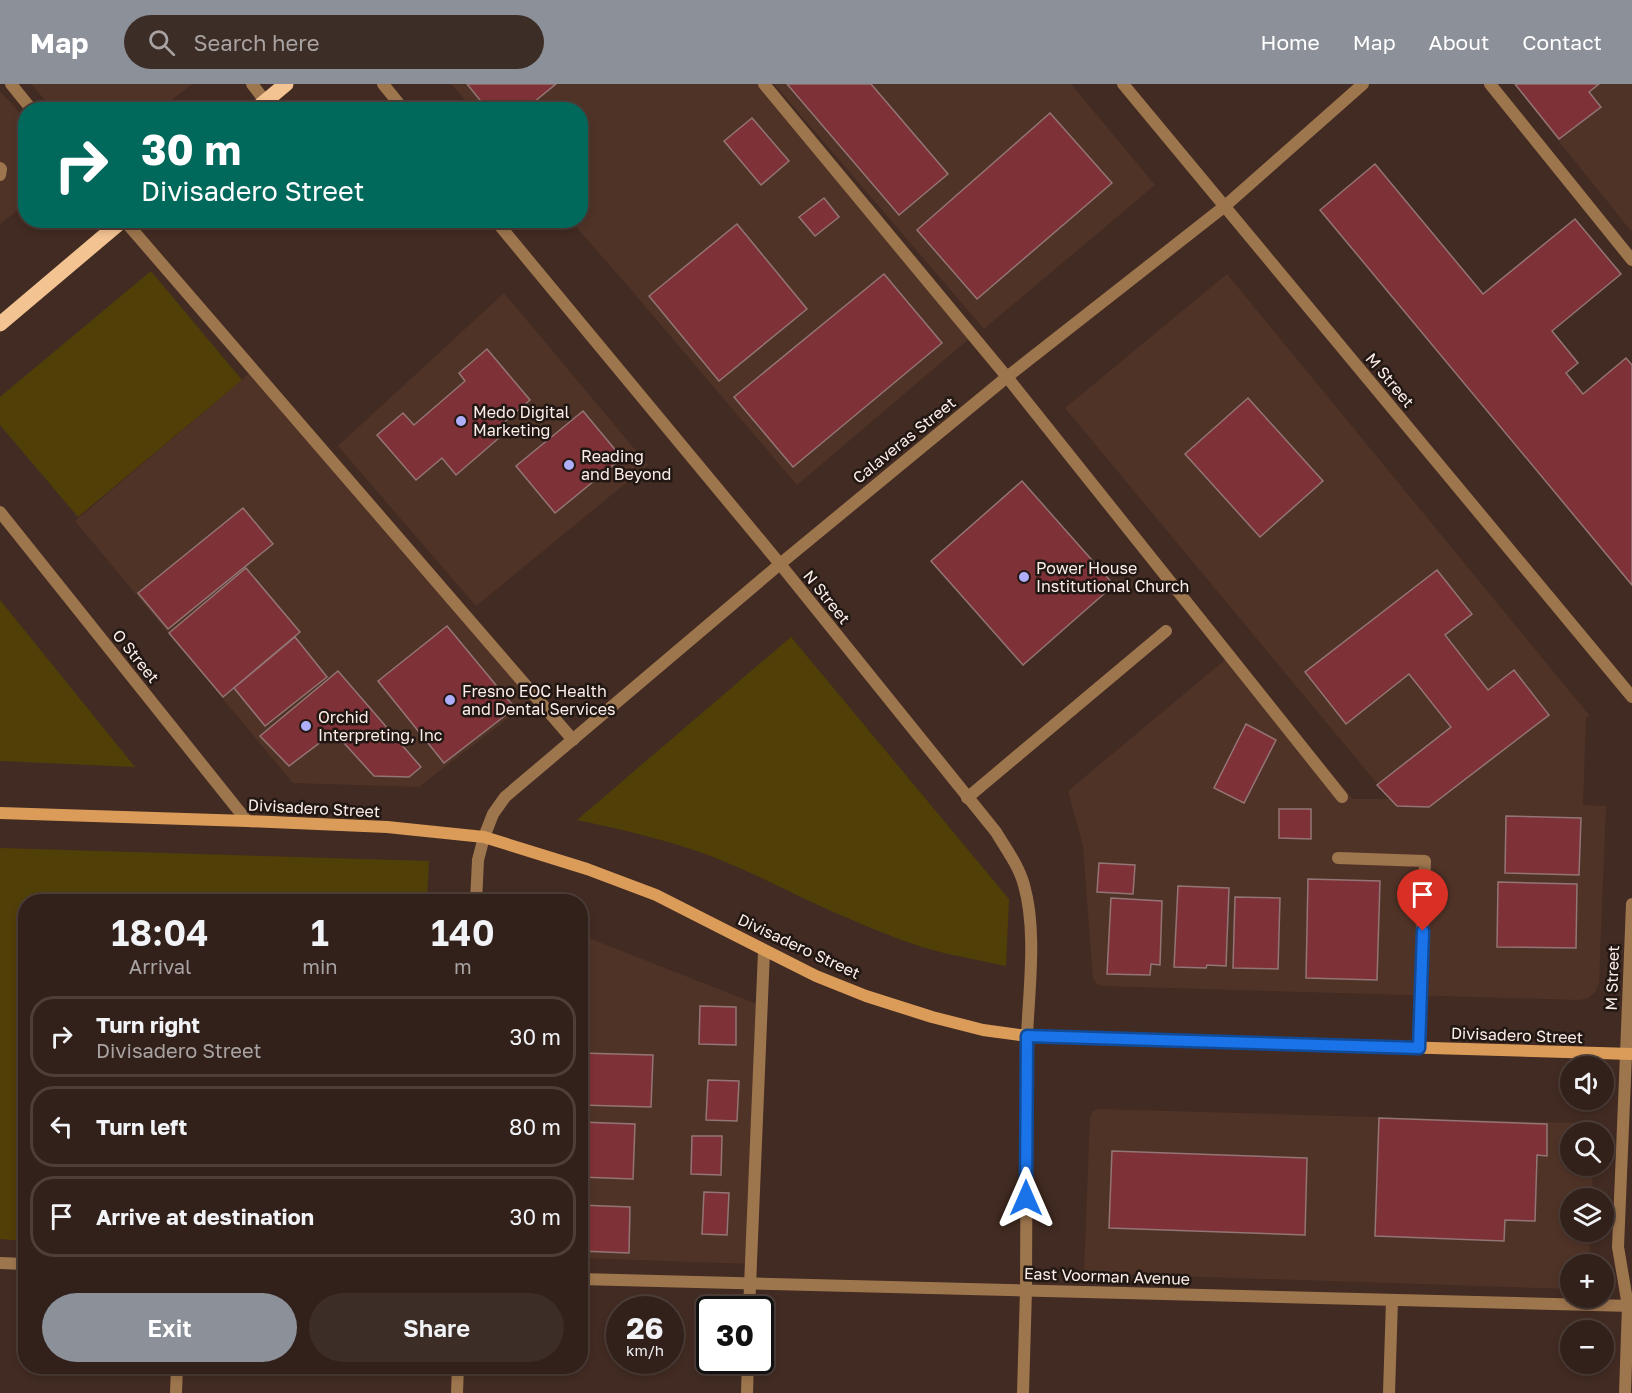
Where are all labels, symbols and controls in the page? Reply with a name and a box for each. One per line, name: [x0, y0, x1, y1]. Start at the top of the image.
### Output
search box: [124, 15, 544, 69]
text: Map: [30, 26, 88, 59]
icon: search: [145, 26, 178, 59]
text: Search here: [193, 29, 319, 56]
text: Home: [1260, 29, 1320, 55]
text: Map: [1353, 29, 1396, 55]
text: About: [1429, 29, 1489, 55]
text: Contact: [1522, 29, 1602, 55]
text: 30 m: [141, 124, 241, 174]
icon: right: [42, 126, 120, 204]
text: Divisadero Street: [141, 175, 364, 207]
street label: M Street: [1361, 349, 1419, 411]
street label: Calaveras Street: [848, 392, 960, 488]
place label: Medo Digital Marketing: [473, 402, 570, 440]
marker: Medo Digital Marketing: [454, 414, 468, 428]
place label: Reading and Beyond: [581, 446, 671, 484]
marker: Reading and Beyond: [562, 458, 576, 472]
place label: Power House Institutional Church: [1036, 558, 1189, 596]
street label: N Street: [799, 566, 855, 628]
marker: Power House Institutional Church: [1017, 570, 1031, 584]
street label: O Street: [108, 625, 164, 687]
place label: Fresno EOC Health and Dental Services: [462, 681, 615, 719]
marker: Fresno EOC Health and Dental Services: [443, 693, 457, 707]
place label: Orchid Interpreting, Inc: [318, 707, 443, 745]
marker: Orchid Interpreting, Inc: [299, 719, 313, 733]
street label: Divisadero Street: [247, 795, 381, 821]
pin: [1397, 869, 1448, 931]
icon: arrive: [1406, 878, 1439, 911]
street label: Divisadero Street: [735, 909, 863, 983]
text: 18:04: [111, 911, 209, 954]
text: 1: [311, 911, 329, 954]
text: 140: [431, 911, 495, 954]
street label: M Street: [1601, 945, 1623, 1011]
text: Arrival: [129, 954, 191, 978]
text: min: [302, 954, 338, 978]
text: m: [454, 954, 472, 978]
text: Turn right: [96, 1011, 200, 1038]
icon: right: [45, 1020, 78, 1053]
text: 30 m: [510, 1023, 561, 1050]
street label: Divisadero Street: [1450, 1023, 1584, 1047]
text: Divisadero Street: [96, 1038, 262, 1062]
map controls: [1560, 1056, 1614, 1374]
button: sound: [1560, 1056, 1614, 1110]
icon: left: [45, 1110, 78, 1143]
text: Turn left: [96, 1113, 187, 1140]
text: 80 m: [509, 1113, 561, 1140]
button: search: [1560, 1122, 1614, 1176]
position arrow: [994, 1166, 1058, 1230]
button: layers: [1560, 1188, 1614, 1242]
icon: arrive: [45, 1200, 78, 1233]
text: Arrive at destination: [96, 1203, 314, 1230]
text: 30 m: [510, 1203, 561, 1230]
button: +: [1560, 1254, 1614, 1308]
street label: East Voorman Avenue: [1024, 1263, 1190, 1289]
button: Exit: [42, 1293, 297, 1362]
button: Share: [309, 1293, 564, 1362]
speed limit sign: 30: [696, 1296, 774, 1374]
text: 26: [626, 1310, 664, 1346]
button: −: [1560, 1320, 1614, 1374]
text: km/h: [626, 1341, 664, 1359]

